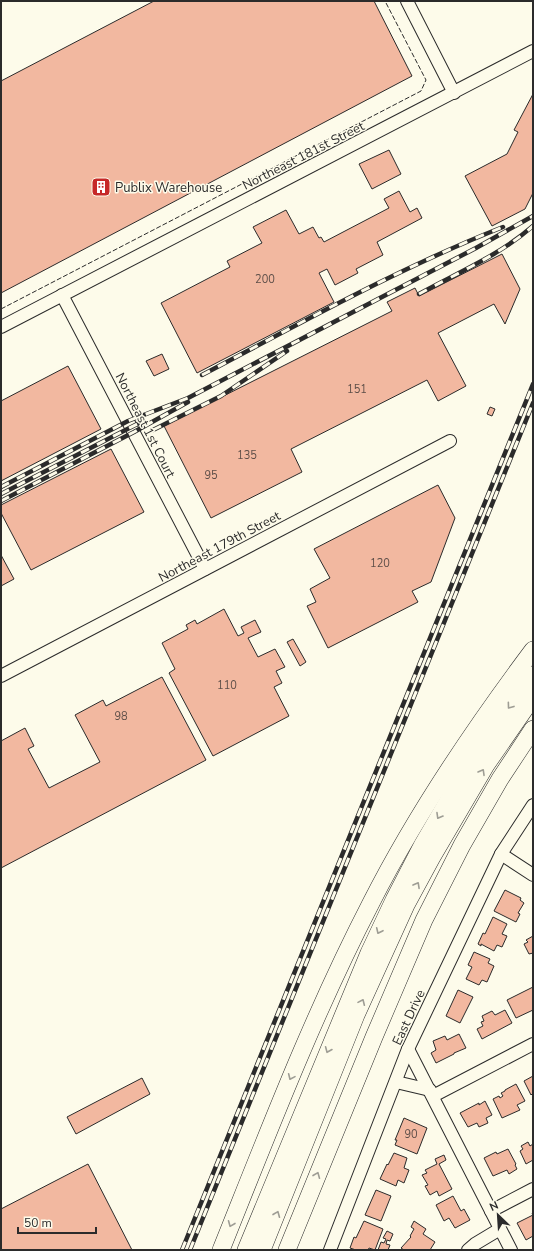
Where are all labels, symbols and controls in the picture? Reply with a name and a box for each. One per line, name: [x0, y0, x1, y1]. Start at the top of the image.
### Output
street label: Northeast 181st Street: [239, 117, 368, 194]
building icon: Publix Warehouse: [90, 176, 112, 198]
place label: Publix Warehouse: [115, 179, 222, 197]
house number: 200: [255, 272, 275, 287]
street label: Northeast 1st Court: [111, 370, 180, 482]
house number: 151: [347, 382, 367, 397]
house number: 135: [237, 448, 257, 463]
house number: 95: [204, 468, 218, 483]
street label: Northeast 179th Street: [155, 507, 284, 587]
house number: 120: [370, 556, 390, 571]
house number: 110: [217, 678, 237, 693]
one-way arrow: [508, 702, 515, 709]
house number: 98: [114, 709, 128, 724]
one-way arrow: [477, 769, 485, 776]
one-way arrow: [437, 812, 444, 819]
one-way arrow: [413, 882, 420, 889]
one-way arrow: [376, 926, 384, 934]
street label: East Drive: [388, 987, 430, 1048]
one-way arrow: [357, 999, 365, 1007]
one-way arrow: [325, 1046, 333, 1054]
one-way arrow: [288, 1073, 296, 1081]
house number: 90: [404, 1127, 418, 1142]
one-way arrow: [313, 1172, 321, 1179]
north arrow: [478, 1195, 518, 1235]
text: N: [487, 1198, 501, 1215]
scale bar: [18, 1209, 96, 1235]
one-way arrow: [272, 1210, 280, 1217]
text: 50 m: [24, 1215, 52, 1231]
one-way arrow: [228, 1220, 236, 1227]

